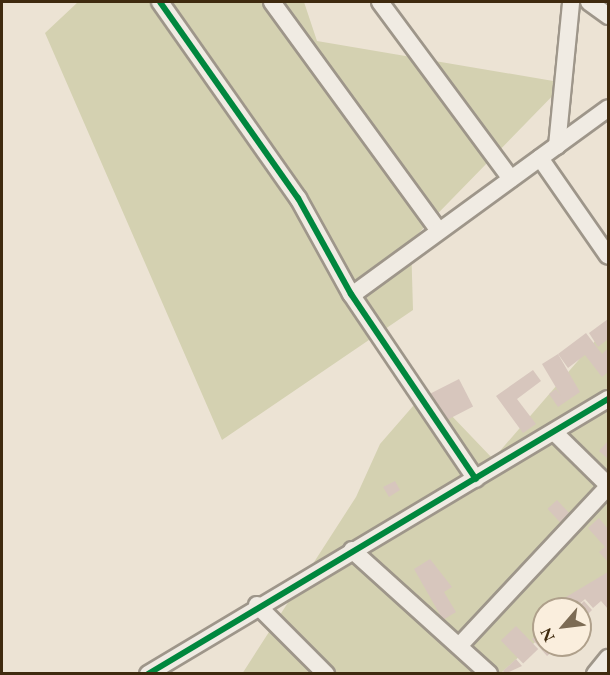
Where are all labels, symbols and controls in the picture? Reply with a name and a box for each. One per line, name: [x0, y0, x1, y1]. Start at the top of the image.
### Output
north arrow: [532, 597, 592, 657]
text: N: [535, 624, 560, 645]

